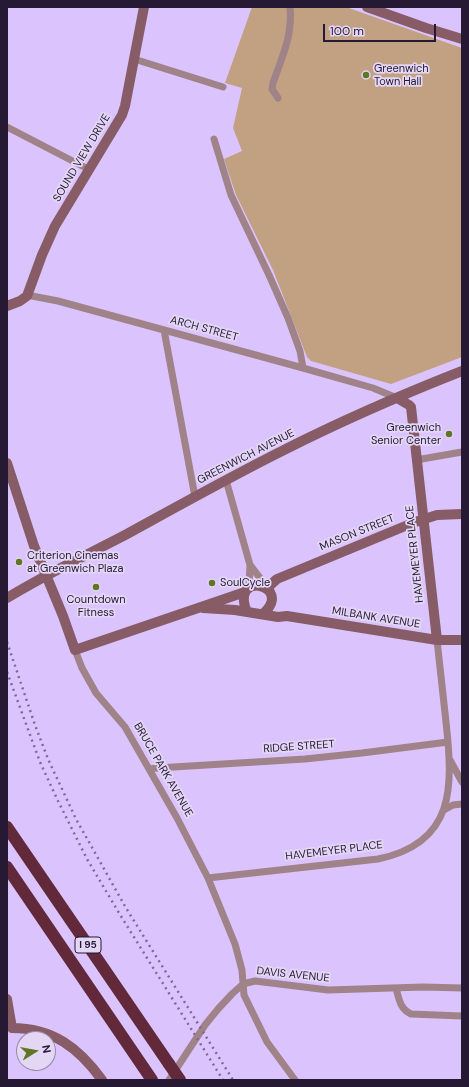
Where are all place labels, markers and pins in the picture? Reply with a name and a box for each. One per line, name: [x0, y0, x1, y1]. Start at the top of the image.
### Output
place label: Greenwich Town Hall: [374, 62, 429, 88]
marker: Greenwich Town Hall: [361, 70, 371, 80]
place label: Greenwich Senior Center: [371, 421, 441, 447]
marker: Greenwich Senior Center: [444, 429, 454, 439]
place label: Criterion Cinemas at Greenwich Plaza: [27, 549, 123, 575]
marker: Criterion Cinemas at Greenwich Plaza: [14, 557, 24, 567]
place label: SoulCycle: [220, 576, 270, 590]
marker: SoulCycle: [207, 578, 217, 588]
marker: Countdown Fitness: [91, 582, 101, 592]
place label: Countdown Fitness: [66, 593, 126, 619]

